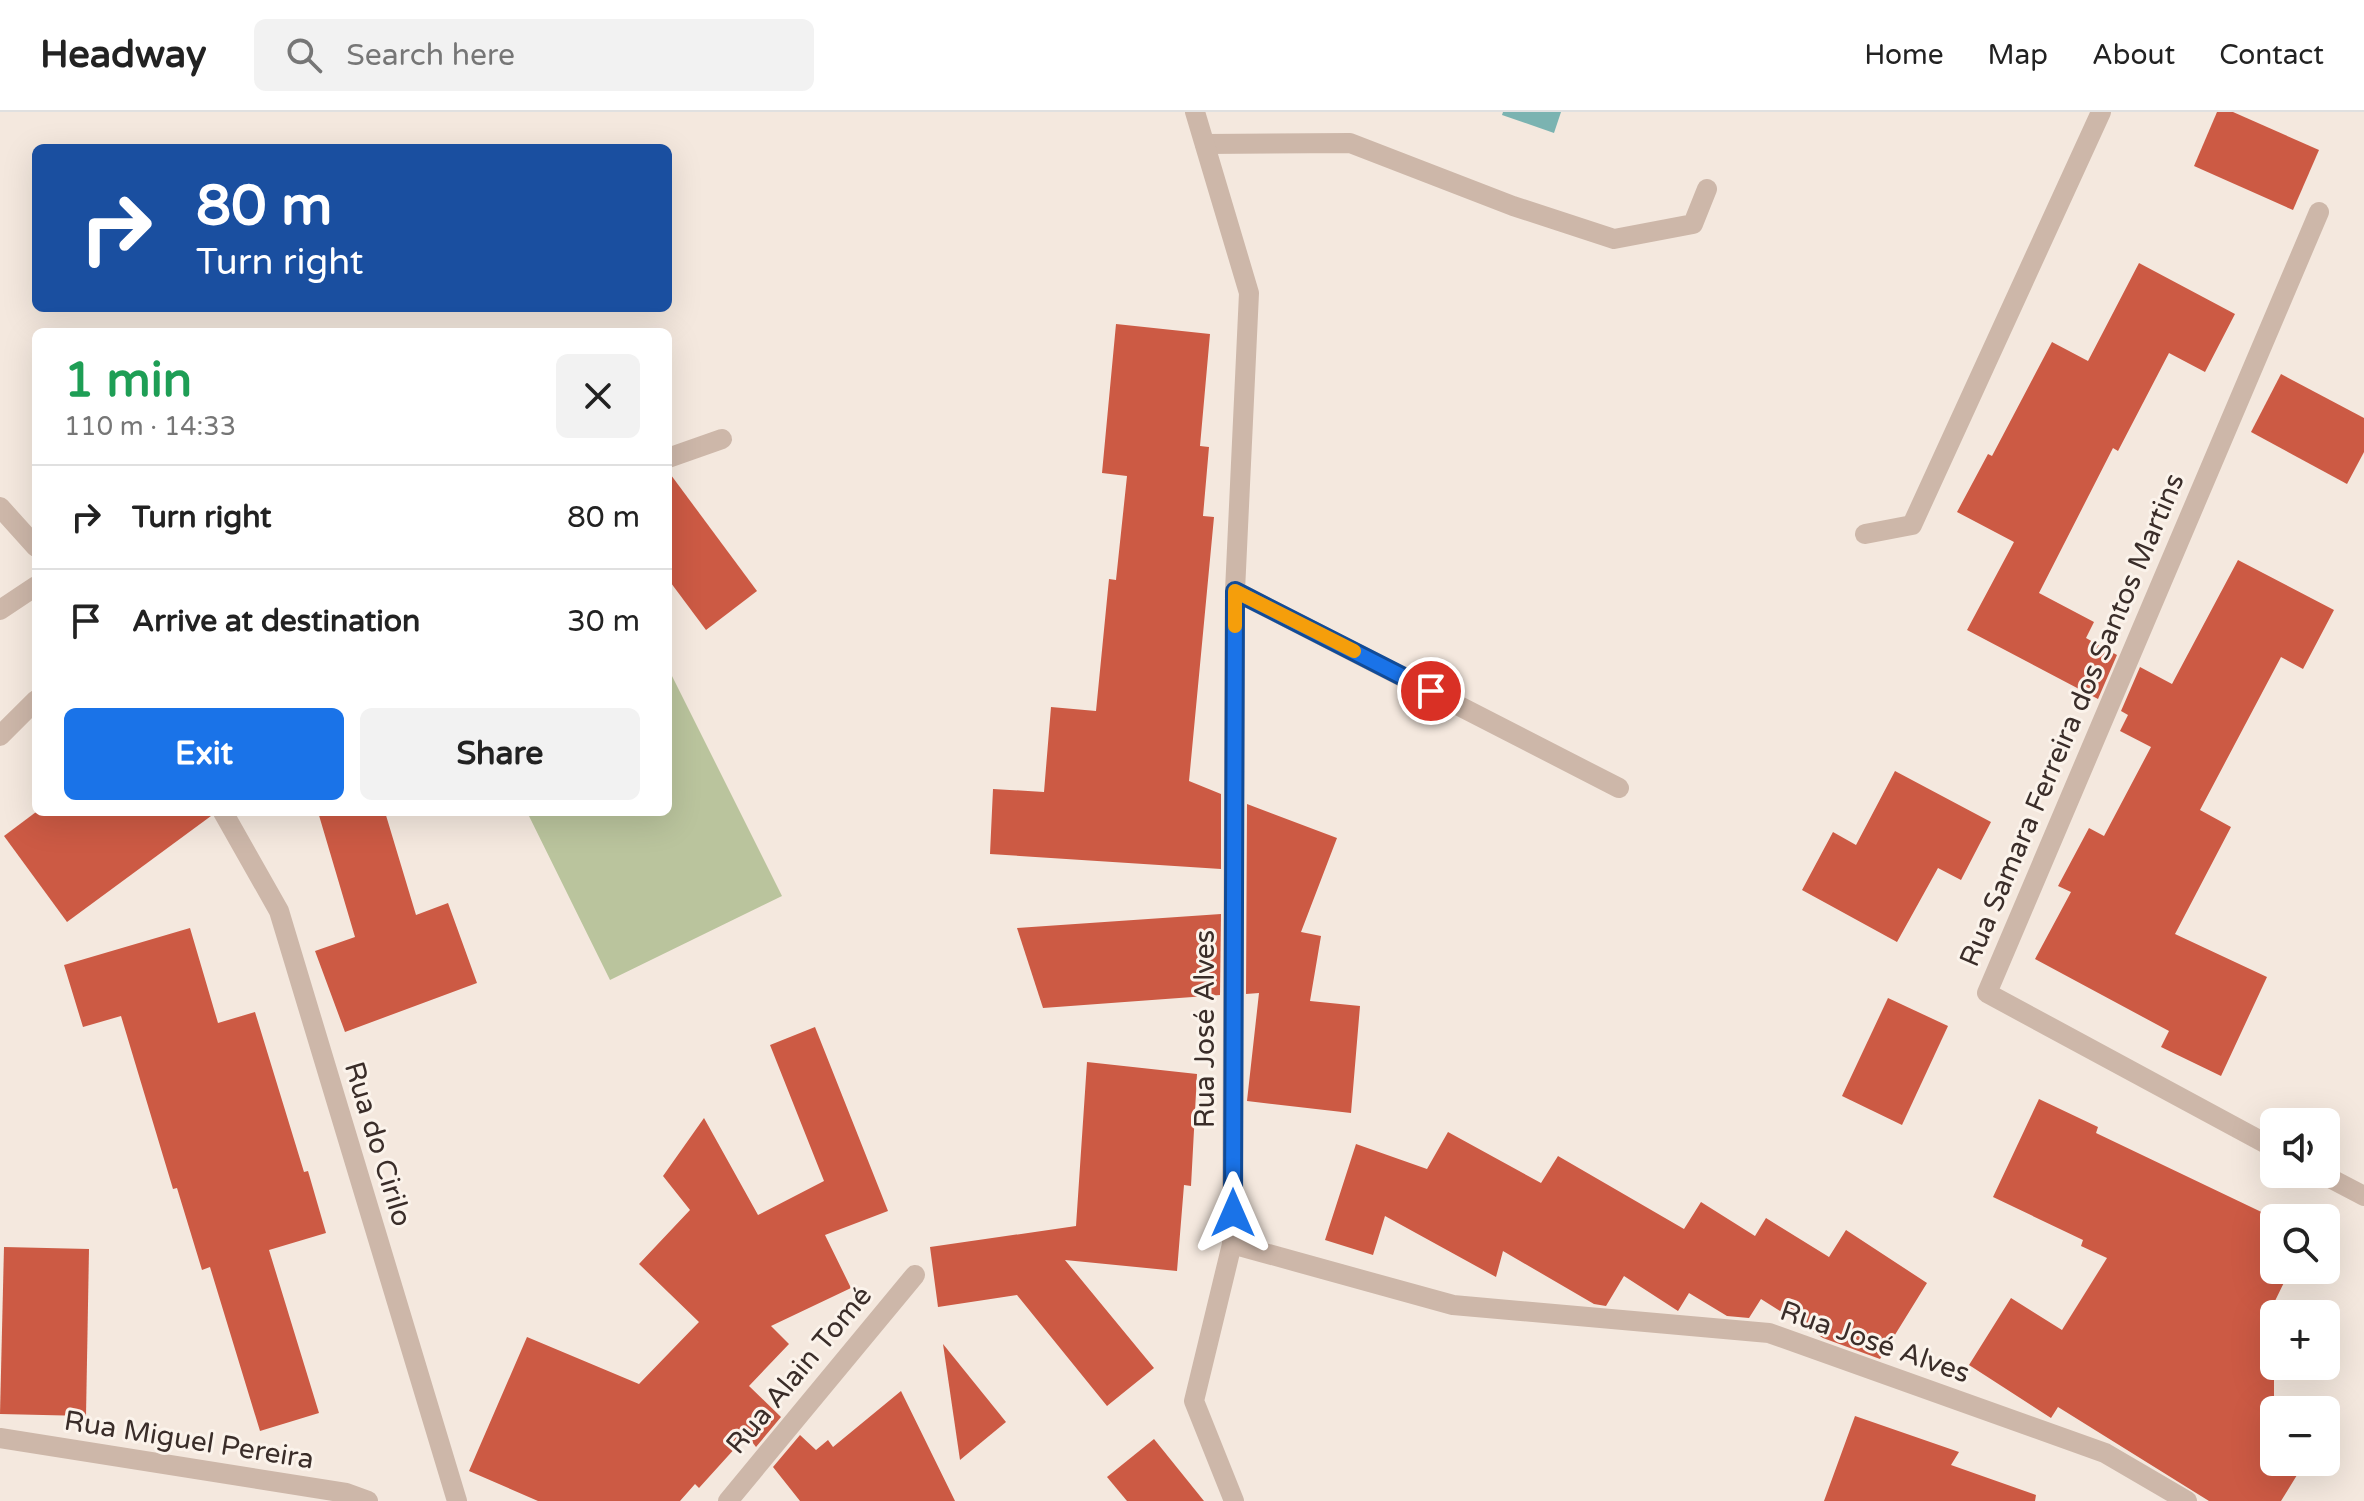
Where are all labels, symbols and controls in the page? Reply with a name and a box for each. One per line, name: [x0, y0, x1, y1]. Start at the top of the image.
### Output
search box: [254, 19, 814, 91]
text: Headway: [40, 32, 206, 78]
icon: search: [282, 33, 326, 77]
text: Search here: [346, 37, 515, 74]
text: Home: [1864, 38, 1944, 72]
text: Map: [1988, 38, 2048, 72]
text: About: [2092, 38, 2175, 72]
text: Contact: [2219, 38, 2324, 72]
text: 80 m: [196, 173, 332, 240]
icon: right: [64, 176, 168, 280]
text: Turn right: [196, 241, 363, 284]
text: 1 min: [64, 352, 192, 410]
button: close: [556, 354, 640, 438]
text: 110 m · 14:33: [64, 411, 236, 442]
street label: Rua Samara Ferreira dos Santos Martins: [1952, 468, 2192, 972]
icon: right: [64, 495, 108, 539]
text: Turn right: [132, 499, 272, 536]
text: 80 m: [567, 499, 640, 536]
icon: arrive: [64, 599, 108, 643]
text: Arrive at destination: [132, 603, 420, 640]
text: 30 m: [567, 603, 640, 640]
pin: [1397, 657, 1465, 725]
icon: arrive: [1409, 669, 1453, 713]
button: Exit: [64, 708, 344, 800]
button: Share: [360, 708, 640, 800]
street label: Rua José Alves: [1188, 930, 1222, 1128]
street label: Rua do Cirilo: [337, 1058, 419, 1230]
map controls: [2260, 1108, 2340, 1476]
button: sound: [2260, 1108, 2340, 1188]
position arrow: [1191, 1171, 1275, 1255]
button: search: [2260, 1204, 2340, 1284]
street label: Rua Alain Tomé: [719, 1279, 879, 1461]
street label: Rua José Alves: [1776, 1294, 1974, 1390]
button: +: [2260, 1300, 2340, 1380]
button: −: [2260, 1396, 2340, 1476]
street label: Rua Miguel Pereira: [62, 1403, 316, 1477]

